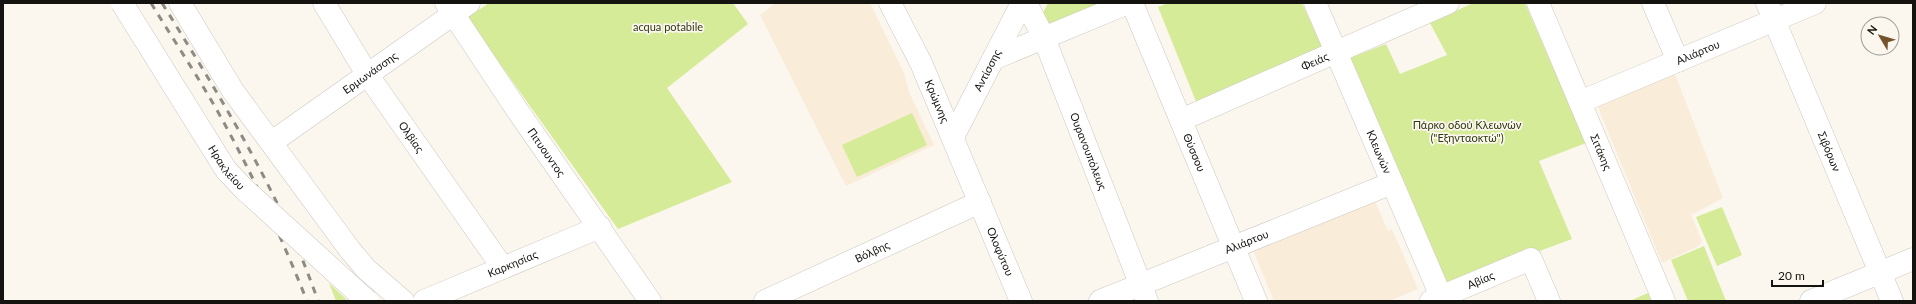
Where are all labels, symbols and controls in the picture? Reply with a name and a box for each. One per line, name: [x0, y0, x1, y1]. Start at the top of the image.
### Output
north arrow: [1860, 16, 1900, 56]
park label: acqua potabile: [633, 20, 703, 33]
text: N: [1864, 22, 1879, 37]
street label: Αλιάρτου: [1674, 37, 1721, 67]
street label: Αντίσσης: [971, 47, 1003, 93]
street label: Ερμωνάσσης: [340, 49, 400, 96]
street label: Φειάς: [1299, 49, 1330, 73]
street label: Κρώμνης: [923, 78, 952, 125]
street label: Ουρανουπόλεως: [1068, 110, 1110, 192]
park label: Πάρκο οδού Κλεωνών ("Εξηνταοκτώ"): [1413, 118, 1522, 144]
street label: Ολβίας: [396, 119, 427, 155]
street label: Πιτυουντος: [525, 125, 568, 179]
street label: Κλεωνών: [1364, 128, 1395, 176]
street label: Σιβόρων: [1816, 129, 1844, 173]
street label: Θύσσου: [1181, 131, 1208, 173]
street label: Σιτάκης: [1588, 132, 1615, 172]
street label: Ηρακλείου: [206, 142, 248, 192]
street label: Ολοφύτου: [985, 225, 1017, 278]
street label: Αλιάρτου: [1223, 227, 1270, 256]
street label: Βόλβης: [853, 238, 891, 265]
street label: Καρκησίας: [485, 247, 539, 280]
scale bar: [1772, 262, 1823, 288]
street label: Αβίας: [1465, 268, 1496, 291]
text: 20 m: [1778, 268, 1805, 283]

